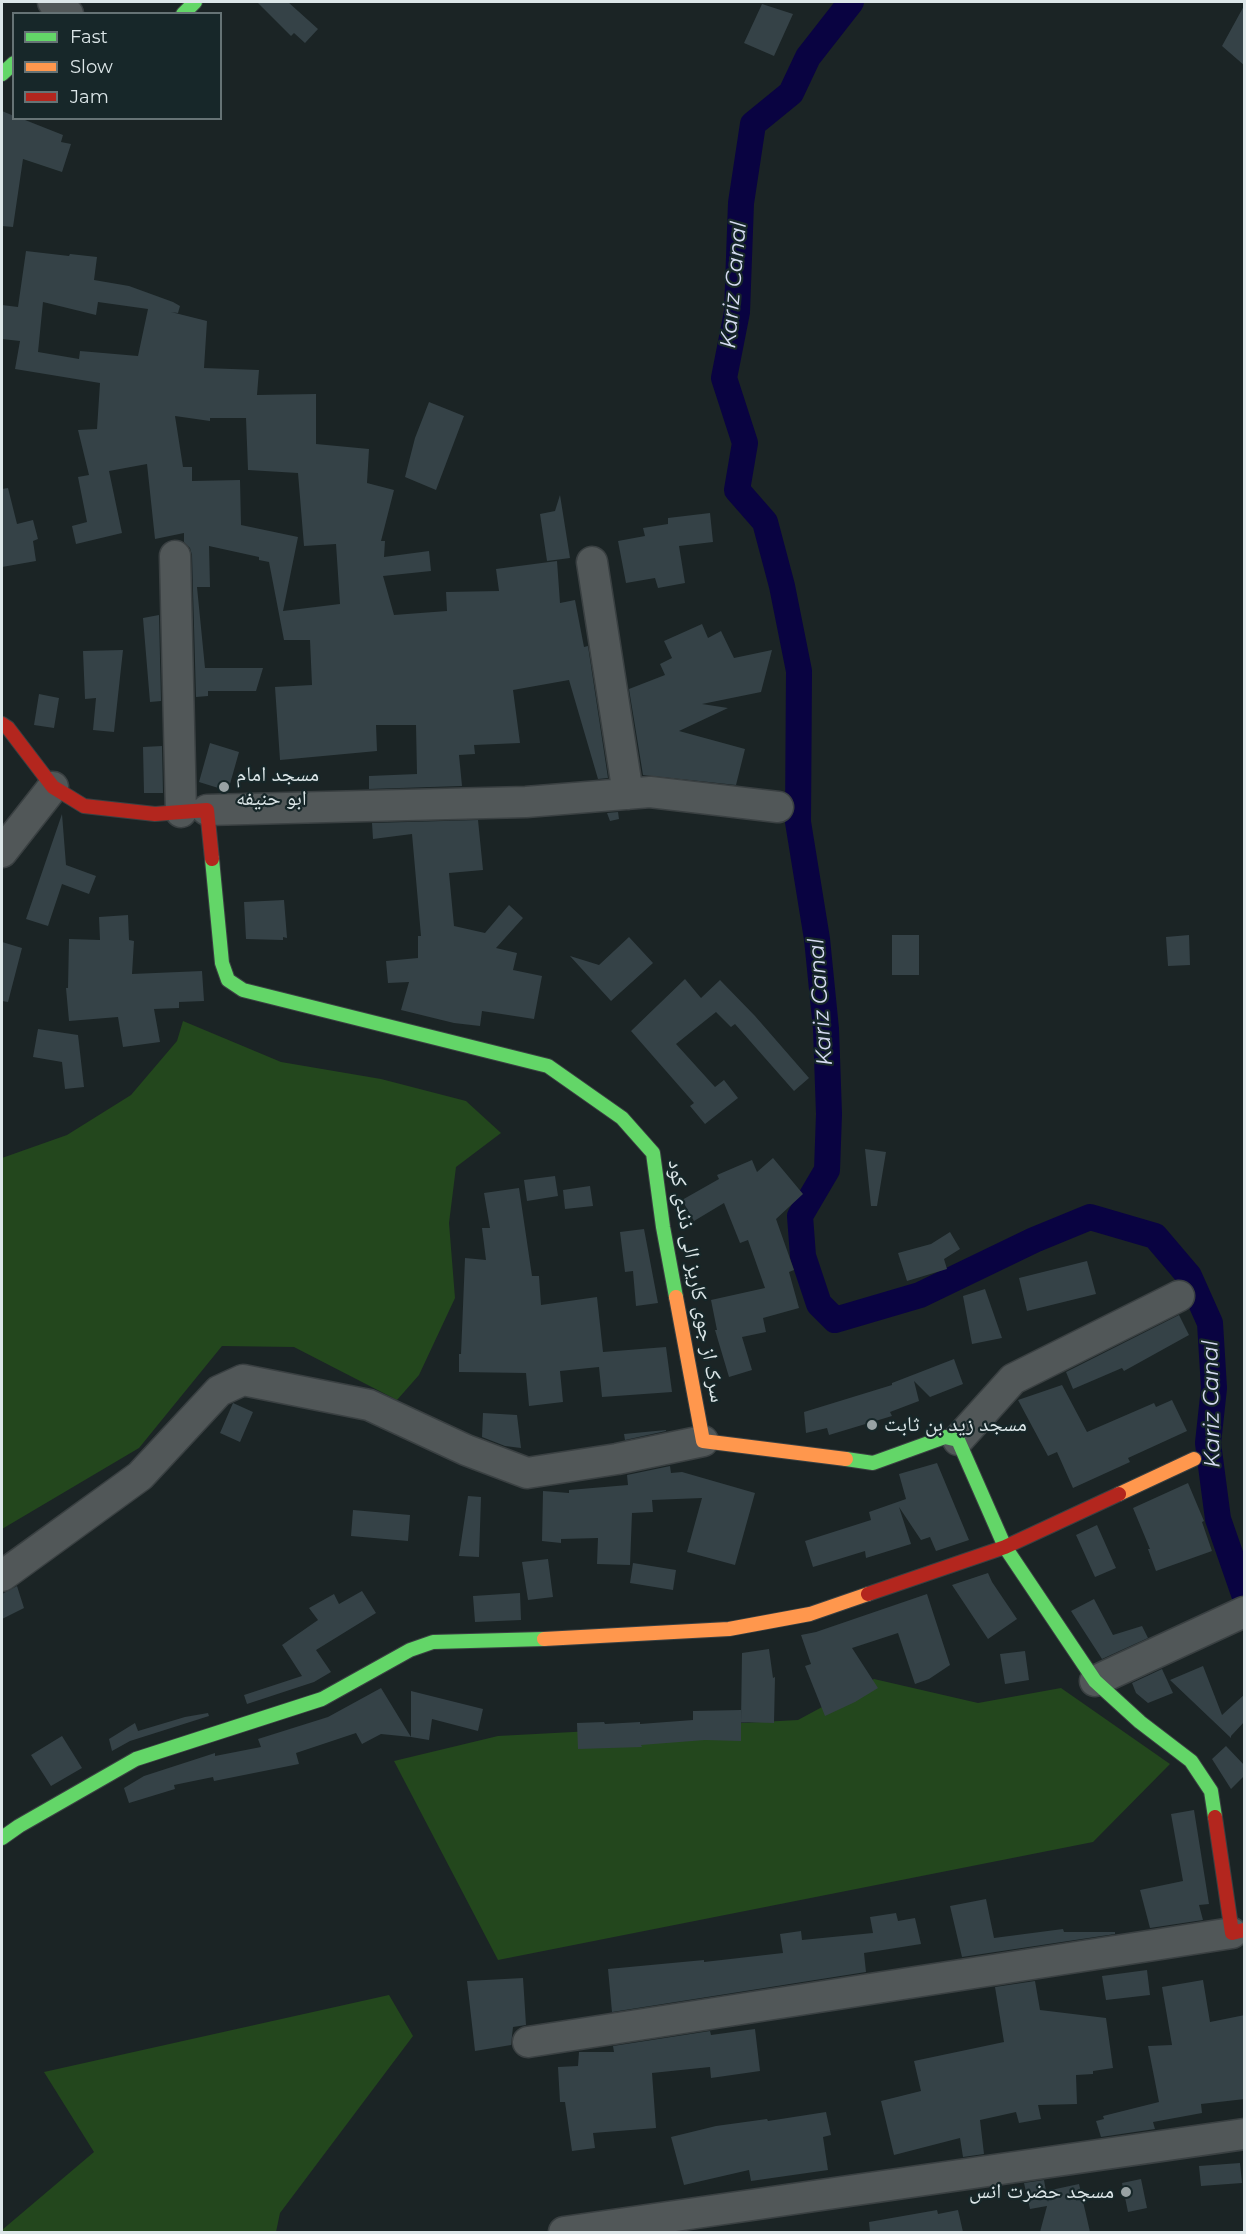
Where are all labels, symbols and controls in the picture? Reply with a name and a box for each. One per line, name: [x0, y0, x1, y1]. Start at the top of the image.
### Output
legend: [12, 12, 222, 120]
text: Fast: [70, 26, 108, 48]
text: Slow: [70, 56, 113, 78]
text: Jam: [70, 86, 109, 108]
water label: Kariz Canal: [715, 220, 753, 350]
place label: مسجد امام ابو حنیفه: [236, 762, 319, 812]
marker: مسجد امام ابو حنیفه: [217, 780, 231, 794]
water label: Kariz Canal: [803, 937, 839, 1067]
street label: سرک از جوی کاریز الی ذندی کود: [662, 1158, 730, 1404]
water label: Kariz Canal: [1198, 1340, 1226, 1468]
place label: مسجد زید بن ثابت: [884, 1412, 1027, 1438]
marker: مسجد زید بن ثابت: [865, 1418, 879, 1432]
place label: مسجد حضرت انس: [969, 2179, 1114, 2205]
marker: مسجد حضرت انس: [1119, 2185, 1133, 2199]

